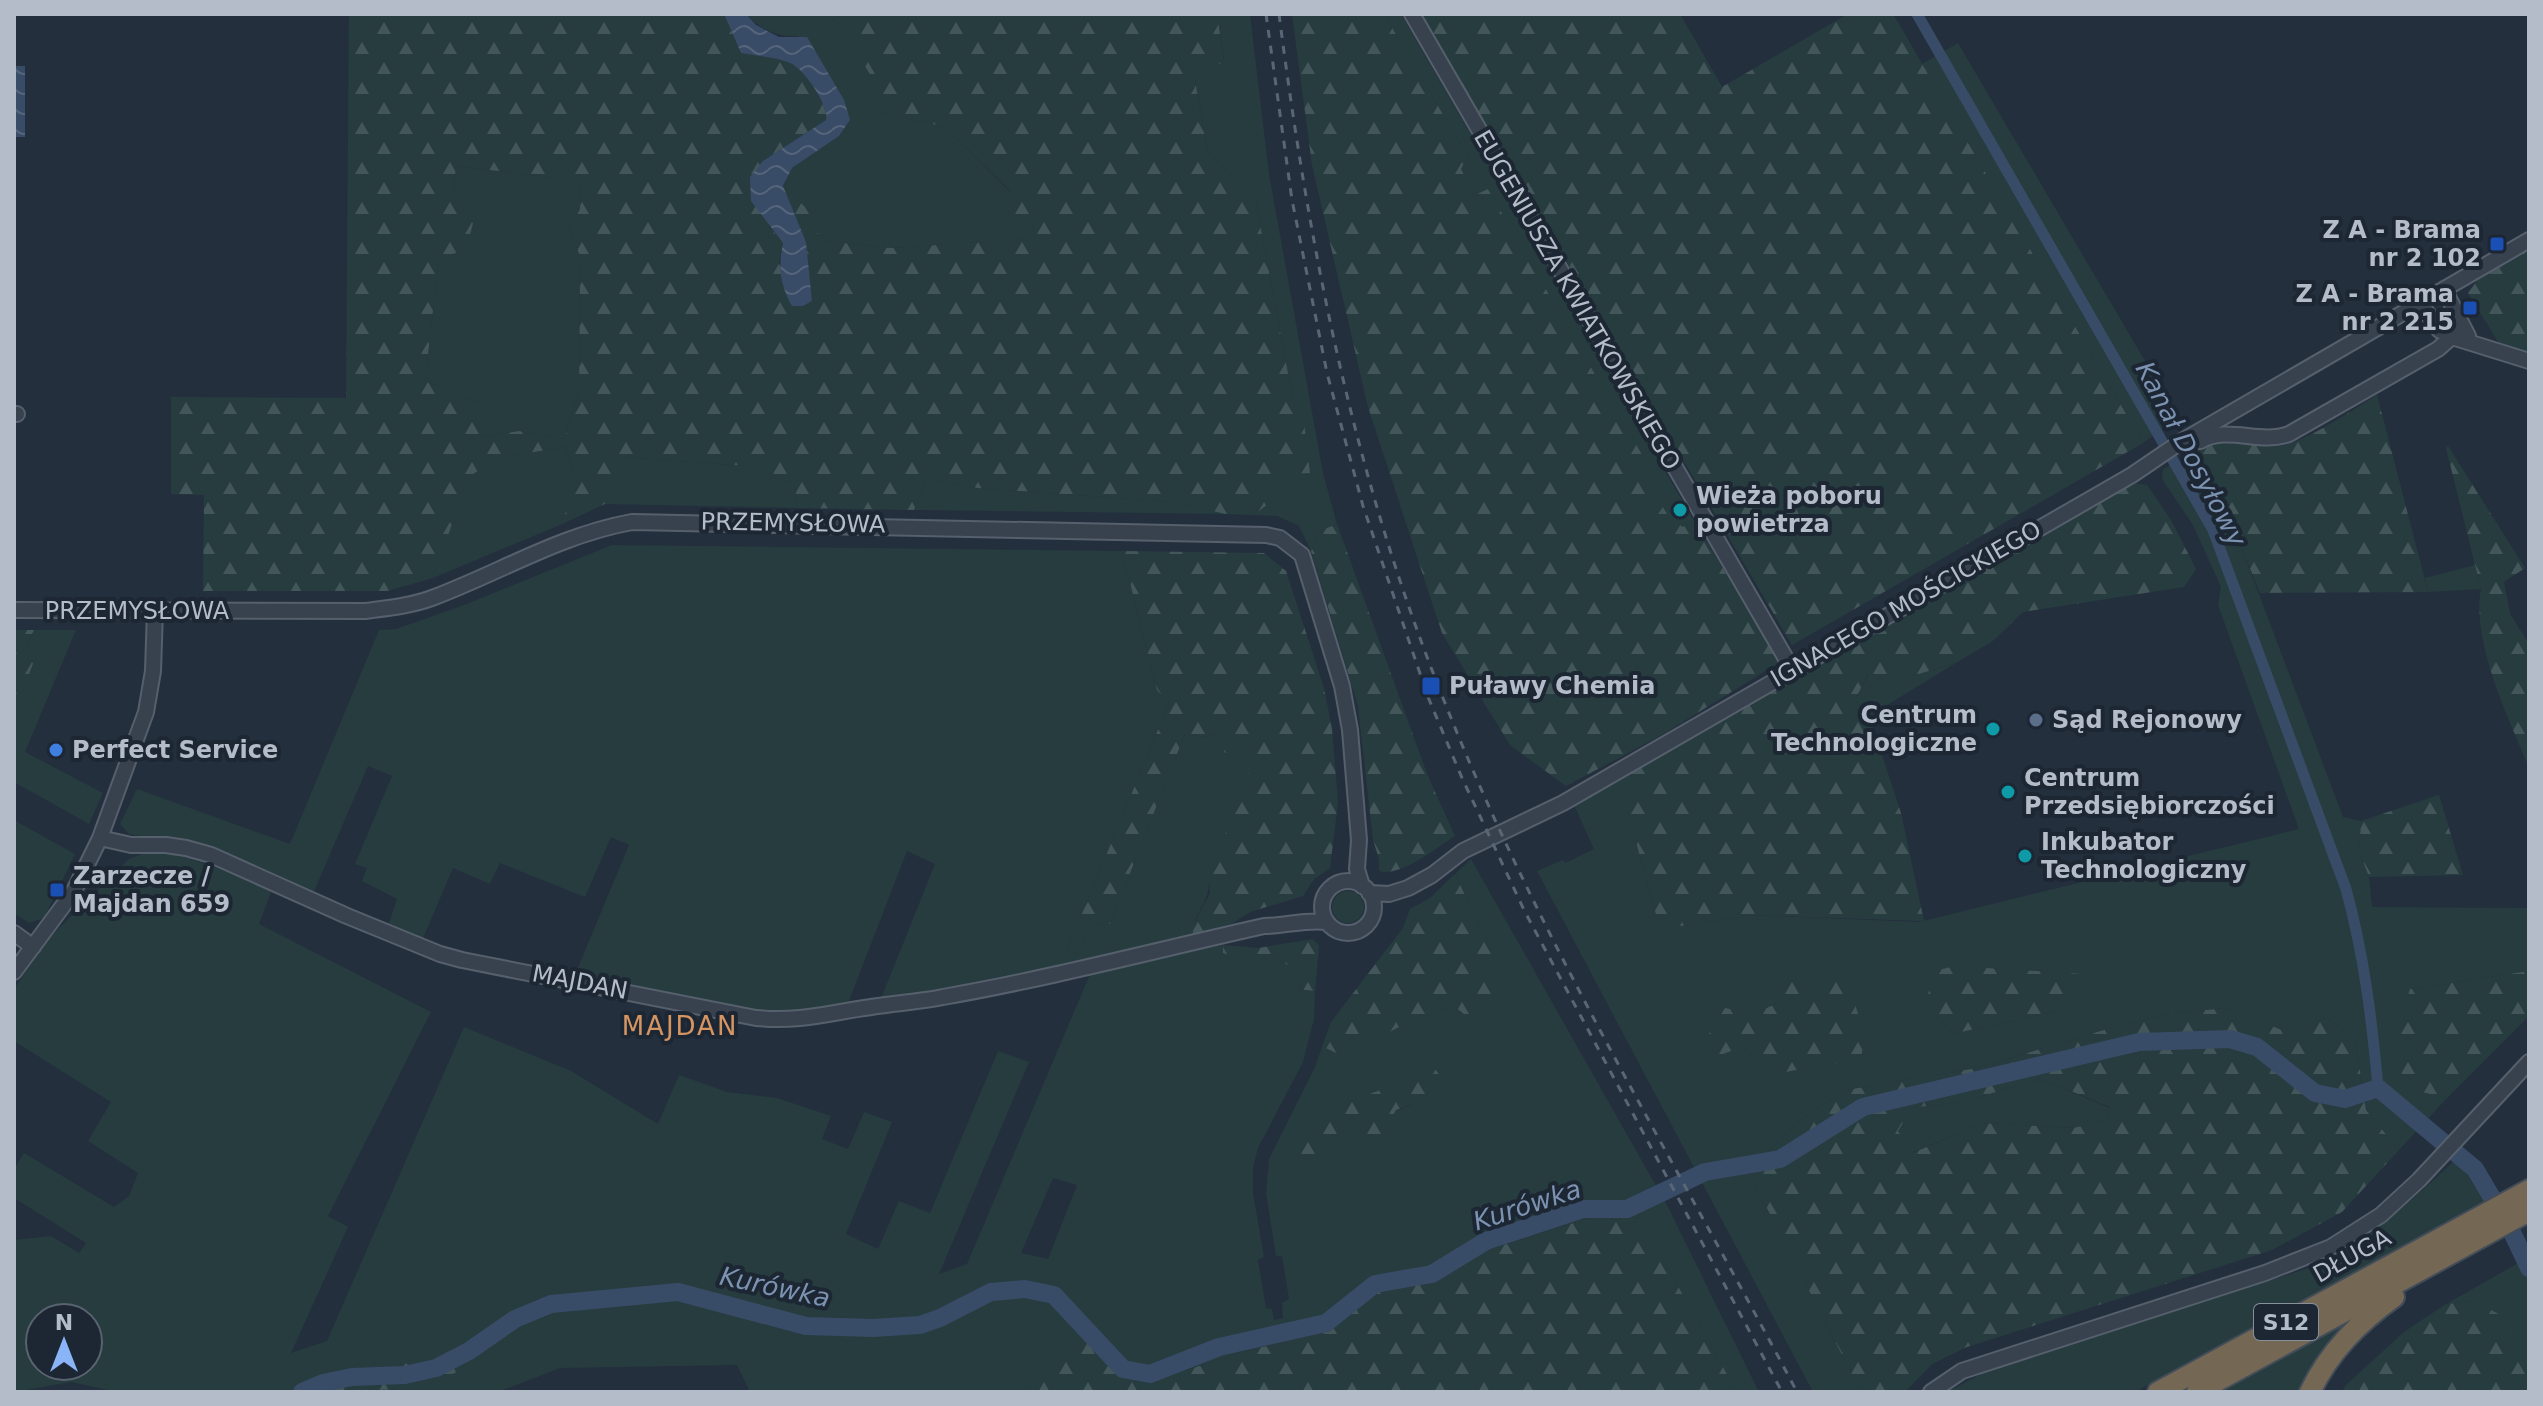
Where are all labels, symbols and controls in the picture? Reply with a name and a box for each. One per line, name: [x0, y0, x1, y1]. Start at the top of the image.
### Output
street label: EUGENIUSZA KWIATKOWSKIEGO: [1468, 125, 1686, 475]
place label: Z A - Brama nr 2 102: [2322, 216, 2481, 272]
marker: Z A - Brama nr 2 102: [2488, 235, 2506, 253]
place label: Z A - Brama nr 2 215: [2295, 280, 2454, 336]
marker: Z A - Brama nr 2 215: [2461, 299, 2479, 317]
water label: Kanał Dosyłowy: [2130, 356, 2253, 552]
place label: Wieża poboru powietrza: [1696, 482, 1882, 538]
marker: Wieża poboru powietrza: [1671, 501, 1689, 519]
street label: PRZEMYSŁOWA: [700, 507, 886, 539]
street label: IGNACEGO MOŚCICKIEGO: [1765, 513, 2046, 693]
street label: PRZEMYSŁOWA: [45, 597, 230, 625]
place label: Puławy Chemia: [1449, 672, 1655, 700]
marker: Puławy Chemia: [1420, 675, 1442, 697]
place label: Centrum Technologiczne: [1771, 701, 1977, 757]
place label: Sąd Rejonowy: [2052, 706, 2242, 734]
marker: Sąd Rejonowy: [2027, 711, 2045, 729]
marker: Centrum Technologiczne: [1984, 720, 2002, 738]
place label: Perfect Service: [72, 736, 278, 764]
marker: Perfect Service: [47, 741, 65, 759]
place label: Centrum Przedsiębiorczości: [2024, 764, 2275, 820]
marker: Centrum Przedsiębiorczości: [1999, 783, 2017, 801]
place label: Inkubator Technologiczny: [2041, 828, 2247, 884]
marker: Inkubator Technologiczny: [2016, 847, 2034, 865]
place label: Zarzecze / Majdan 659: [73, 862, 230, 918]
marker: Zarzecze / Majdan 659: [48, 881, 66, 899]
street label: MAJDAN: [530, 959, 630, 1005]
district label: MAJDAN: [622, 1011, 738, 1041]
water label: Kurówka: [1469, 1173, 1585, 1237]
street label: DŁUGA: [2308, 1223, 2396, 1289]
water label: Kurówka: [717, 1261, 833, 1313]
north arrow: [24, 1302, 104, 1382]
road number: S12: [2254, 1304, 2318, 1340]
text: N: [55, 1310, 73, 1335]

